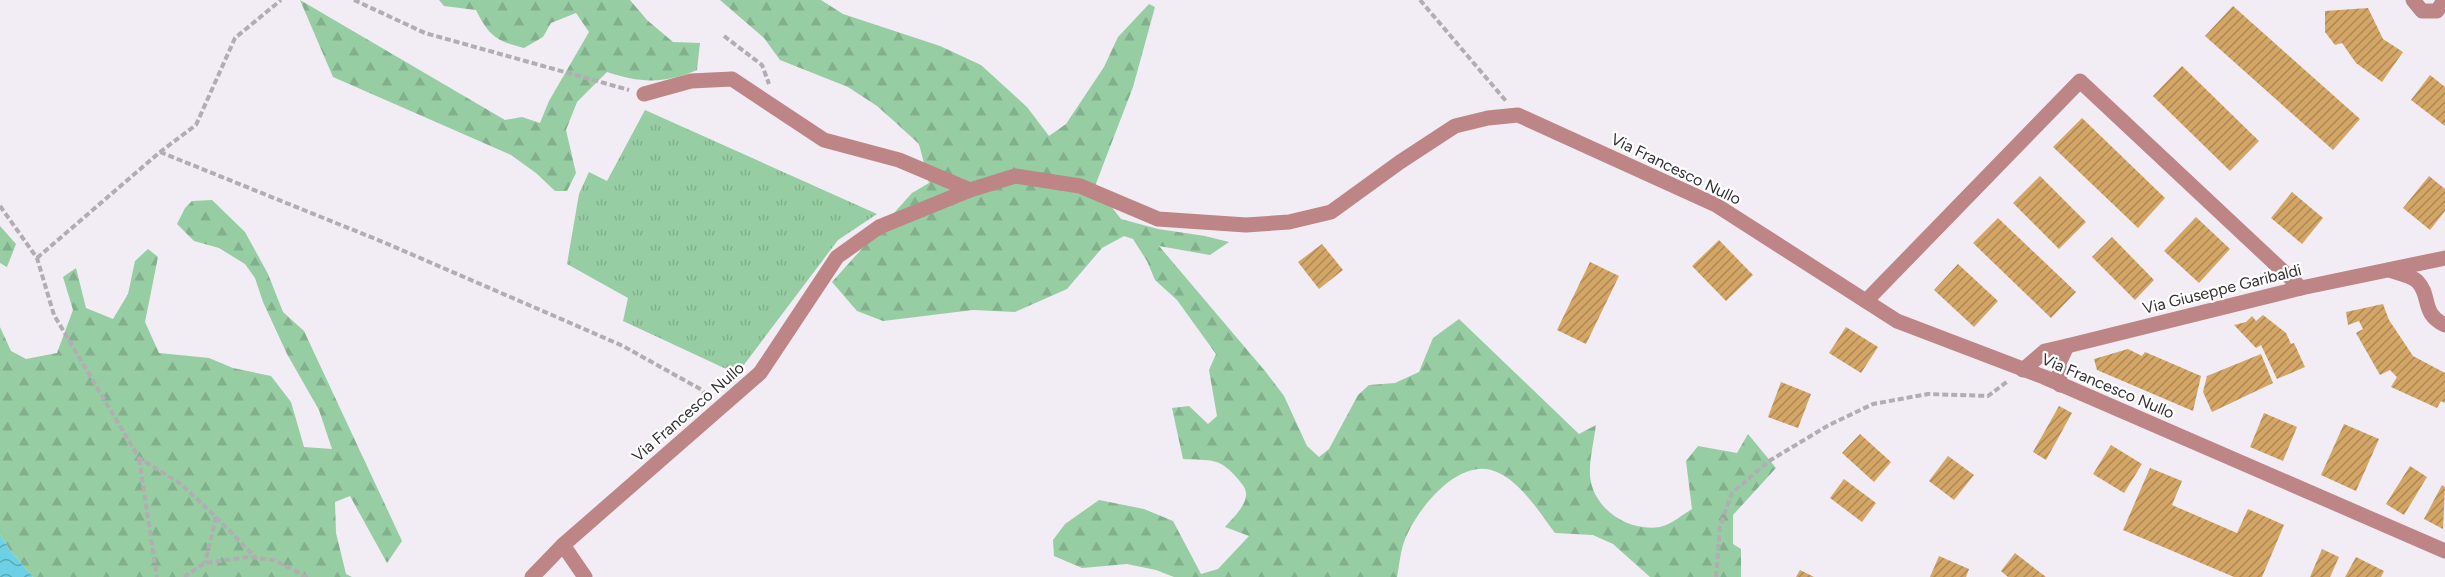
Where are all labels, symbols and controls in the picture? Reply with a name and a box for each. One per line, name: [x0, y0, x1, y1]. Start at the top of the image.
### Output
street label: Via Francesco Nullo: [1608, 129, 1744, 209]
street label: Via Giuseppe Garibaldi: [2141, 260, 2303, 318]
street label: Via Francesco Nullo: [2039, 349, 2177, 423]
street label: Via Francesco Nullo: [628, 358, 748, 466]

